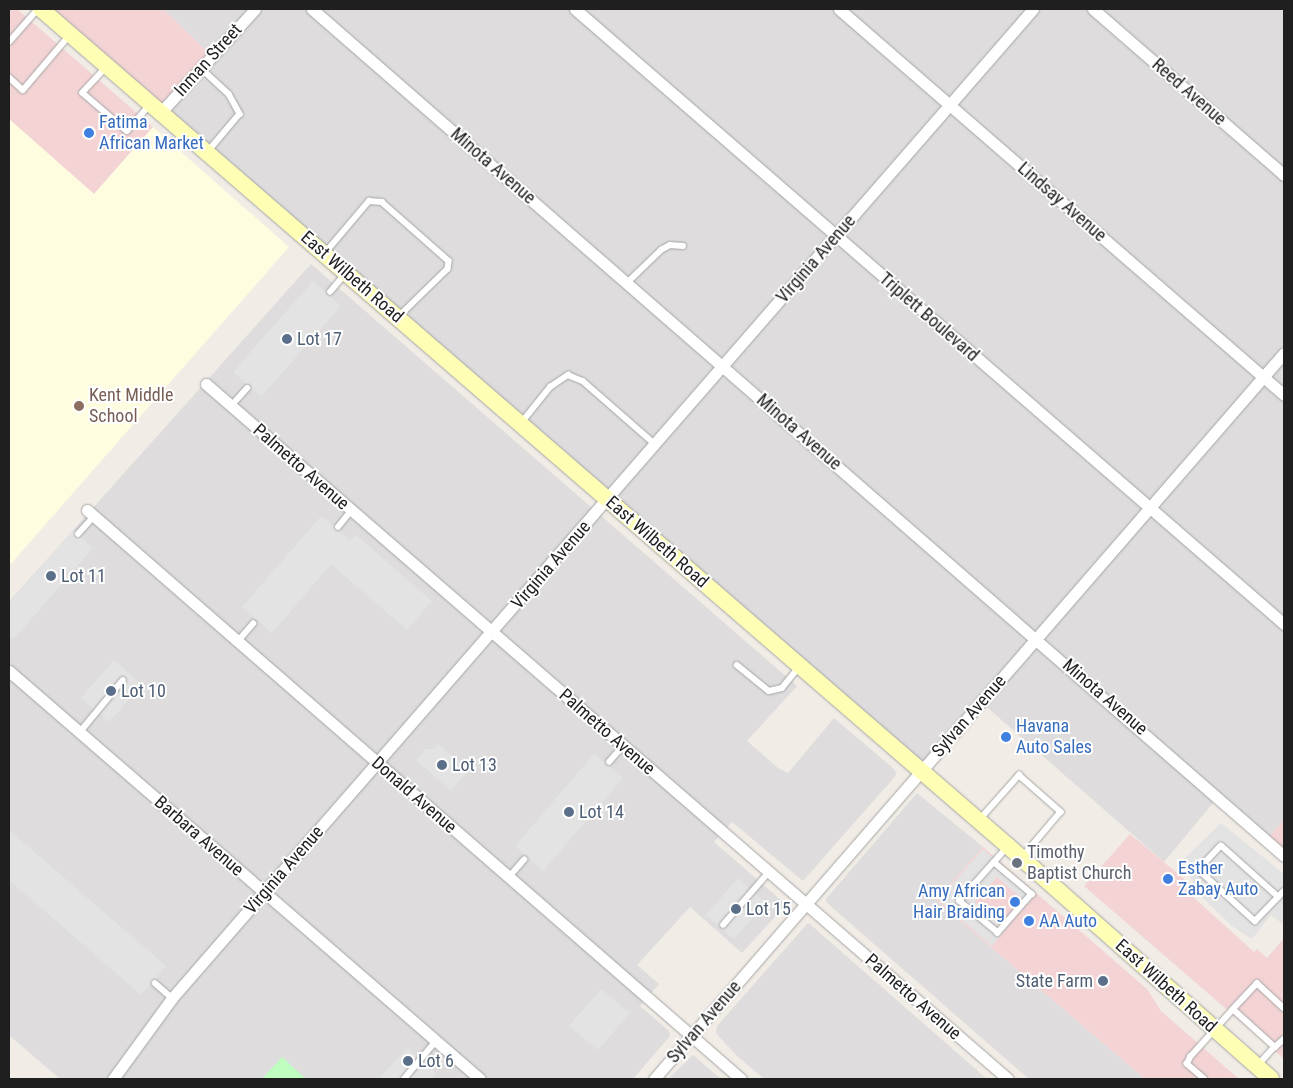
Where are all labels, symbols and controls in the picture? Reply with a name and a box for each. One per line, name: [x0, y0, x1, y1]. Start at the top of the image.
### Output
street label: Inman Street: [170, 19, 246, 101]
street label: Reed Avenue: [1147, 54, 1231, 130]
place label: Fatima African Market: [99, 112, 204, 154]
street label: Minota Avenue: [446, 123, 540, 209]
marker: Fatima African Market: [83, 127, 95, 139]
street label: Lindsay Avenue: [1013, 158, 1111, 246]
street label: Virginia Avenue: [772, 210, 860, 308]
street label: East Wilbeth Road: [296, 227, 408, 327]
street label: Triplett Boulevard: [875, 268, 983, 366]
place label: Lot 17: [297, 328, 342, 350]
marker: Lot 17: [281, 333, 293, 345]
place label: Kent Middle School: [89, 385, 173, 428]
street label: Minota Avenue: [752, 389, 846, 475]
marker: Kent Middle School: [73, 400, 85, 412]
street label: Palmetto Avenue: [249, 419, 353, 515]
street label: East Wilbeth Road: [601, 492, 713, 592]
street label: Virginia Avenue: [507, 516, 595, 614]
place label: Lot 11: [61, 565, 106, 587]
marker: Lot 11: [45, 570, 57, 582]
street label: Minota Avenue: [1058, 654, 1152, 740]
street label: Sylvan Avenue: [927, 670, 1011, 762]
place label: Lot 10: [121, 680, 166, 702]
street label: Palmetto Avenue: [555, 684, 659, 780]
marker: Lot 10: [105, 685, 117, 697]
place label: Havana Auto Sales: [1016, 716, 1092, 759]
marker: Havana Auto Sales: [1000, 731, 1012, 743]
street label: Donald Avenue: [367, 752, 461, 838]
place label: Lot 13: [452, 754, 497, 776]
marker: Lot 13: [436, 759, 448, 771]
street label: Barbara Avenue: [150, 791, 248, 881]
place label: Lot 14: [579, 801, 624, 823]
marker: Lot 14: [563, 806, 575, 818]
street label: Virginia Avenue: [240, 821, 328, 919]
place label: Timothy Baptist Church: [1027, 842, 1131, 884]
marker: Timothy Baptist Church: [1011, 857, 1023, 869]
place label: Esther Zabay Auto: [1178, 858, 1258, 901]
marker: Esther Zabay Auto: [1162, 873, 1174, 885]
place label: Amy African Hair Braiding: [913, 881, 1005, 924]
marker: Amy African Hair Braiding: [1009, 896, 1021, 908]
place label: Lot 15: [746, 898, 791, 920]
marker: Lot 15: [730, 903, 742, 915]
place label: AA Auto: [1039, 910, 1097, 932]
marker: AA Auto: [1023, 915, 1035, 927]
street label: East Wilbeth Road: [1111, 935, 1221, 1037]
street label: Palmetto Avenue: [861, 949, 965, 1045]
place label: State Farm: [1016, 970, 1093, 992]
marker: State Farm: [1097, 975, 1109, 987]
street label: Sylvan Avenue: [662, 976, 746, 1068]
place label: Lot 6: [418, 1050, 454, 1072]
marker: Lot 6: [402, 1055, 414, 1067]

